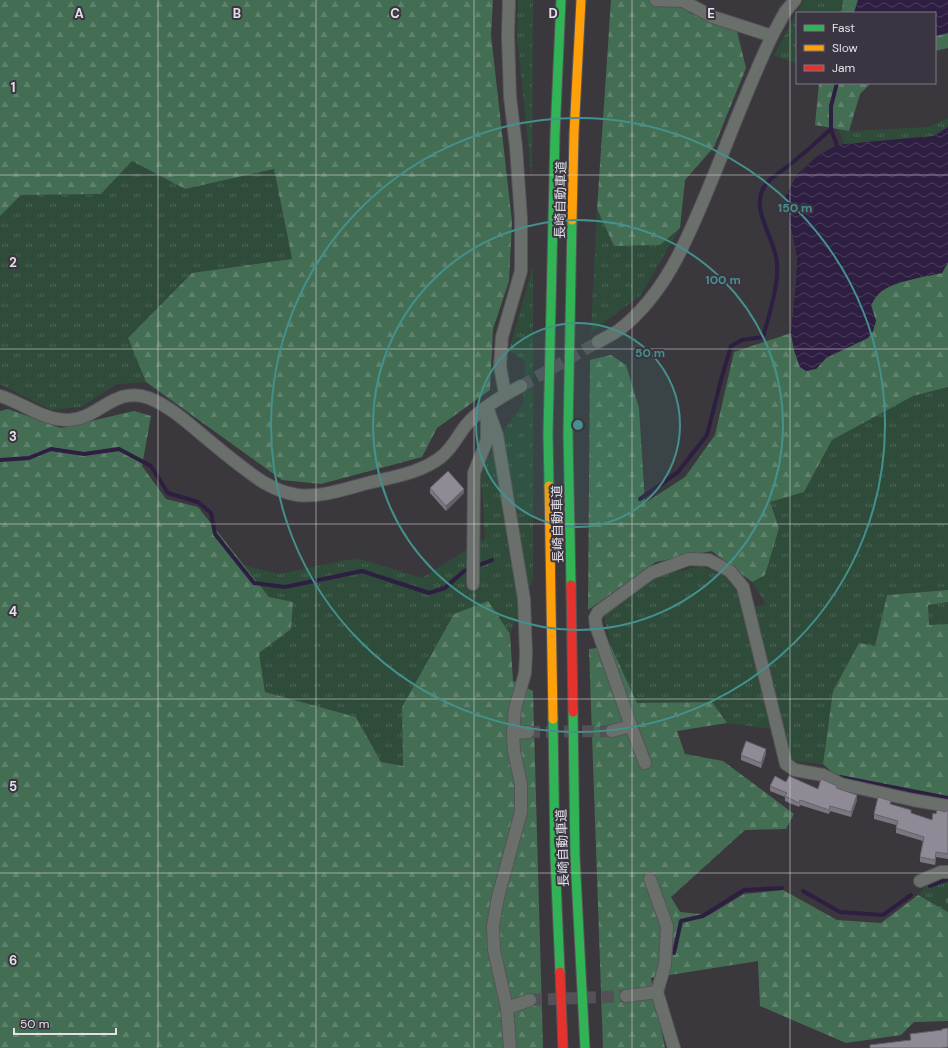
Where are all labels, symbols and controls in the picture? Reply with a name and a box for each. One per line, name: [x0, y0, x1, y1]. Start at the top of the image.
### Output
text: A: [74, 5, 84, 22]
text: B: [233, 5, 241, 22]
text: C: [390, 5, 400, 22]
text: D: [548, 5, 558, 22]
text: E: [707, 5, 715, 22]
legend: [796, 12, 936, 84]
text: Fast: [832, 20, 855, 36]
text: Slow: [832, 40, 858, 56]
text: Jam: [832, 60, 855, 76]
text: 1: [11, 79, 15, 96]
street label: 長崎自動車道: [551, 161, 570, 239]
text: 150 m: [778, 200, 812, 216]
text: 2: [9, 254, 17, 271]
text: 100 m: [705, 272, 741, 288]
text: 50 m: [635, 345, 665, 361]
centre of rings: [571, 418, 585, 432]
text: 3: [9, 428, 17, 445]
street label: 長崎自動車道: [548, 485, 567, 563]
text: 4: [9, 603, 17, 620]
text: 5: [9, 778, 17, 795]
street label: 長崎自動車道: [553, 809, 572, 887]
text: 6: [9, 952, 17, 969]
scale bar: [14, 1010, 116, 1036]
text: 50 m: [20, 1016, 49, 1032]

